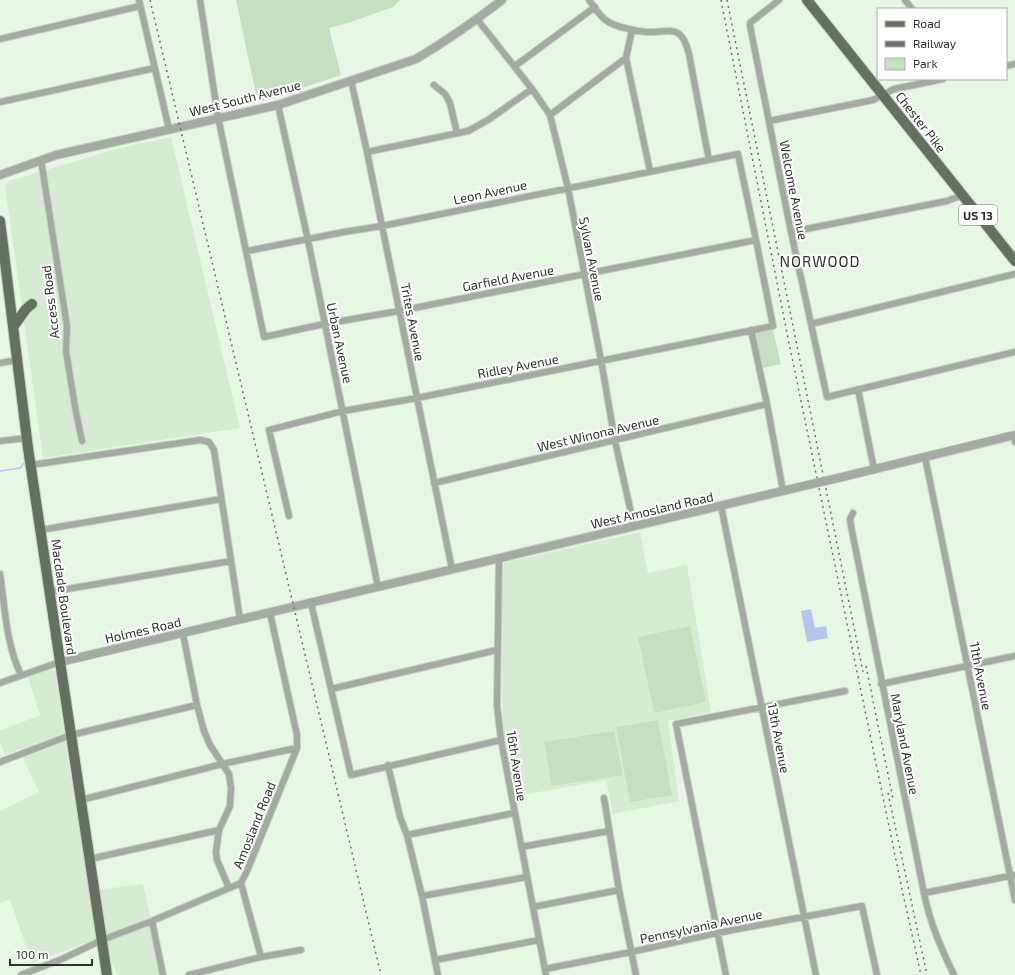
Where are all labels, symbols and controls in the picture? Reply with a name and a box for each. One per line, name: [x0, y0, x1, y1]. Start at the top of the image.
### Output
legend: [877, 8, 1007, 80]
text: Road: [913, 16, 941, 30]
text: Railway: [913, 36, 957, 50]
text: Park: [913, 56, 938, 70]
street label: West South Avenue: [188, 76, 302, 120]
street label: Chester Pike: [892, 88, 950, 156]
street label: Welcome Avenue: [777, 139, 812, 241]
street label: Leon Avenue: [452, 176, 528, 208]
road number: US 13: [959, 205, 997, 225]
street label: Sylvan Avenue: [576, 216, 608, 302]
district label: NORWOOD: [779, 252, 861, 270]
street label: Garfield Avenue: [461, 261, 555, 295]
street label: Access Road: [38, 264, 62, 340]
street label: Trites Avenue: [398, 281, 428, 363]
street label: Urban Avenue: [324, 301, 356, 385]
street label: Ridley Avenue: [476, 350, 560, 382]
street label: West Winona Avenue: [535, 411, 661, 455]
street label: West Amosland Road: [589, 488, 715, 532]
street label: Macdade Boulevard: [48, 538, 80, 656]
street label: Holmes Road: [103, 613, 183, 647]
street label: 11th Avenue: [967, 641, 995, 711]
street label: Maryland Avenue: [887, 692, 923, 796]
street label: 13th Avenue: [764, 702, 794, 774]
street label: 16th Avenue: [504, 730, 530, 802]
street label: Amosland Road: [229, 779, 279, 871]
street label: Pennsylvania Avenue: [638, 905, 764, 947]
scale bar: [10, 941, 92, 967]
text: 100 m: [16, 947, 48, 961]

